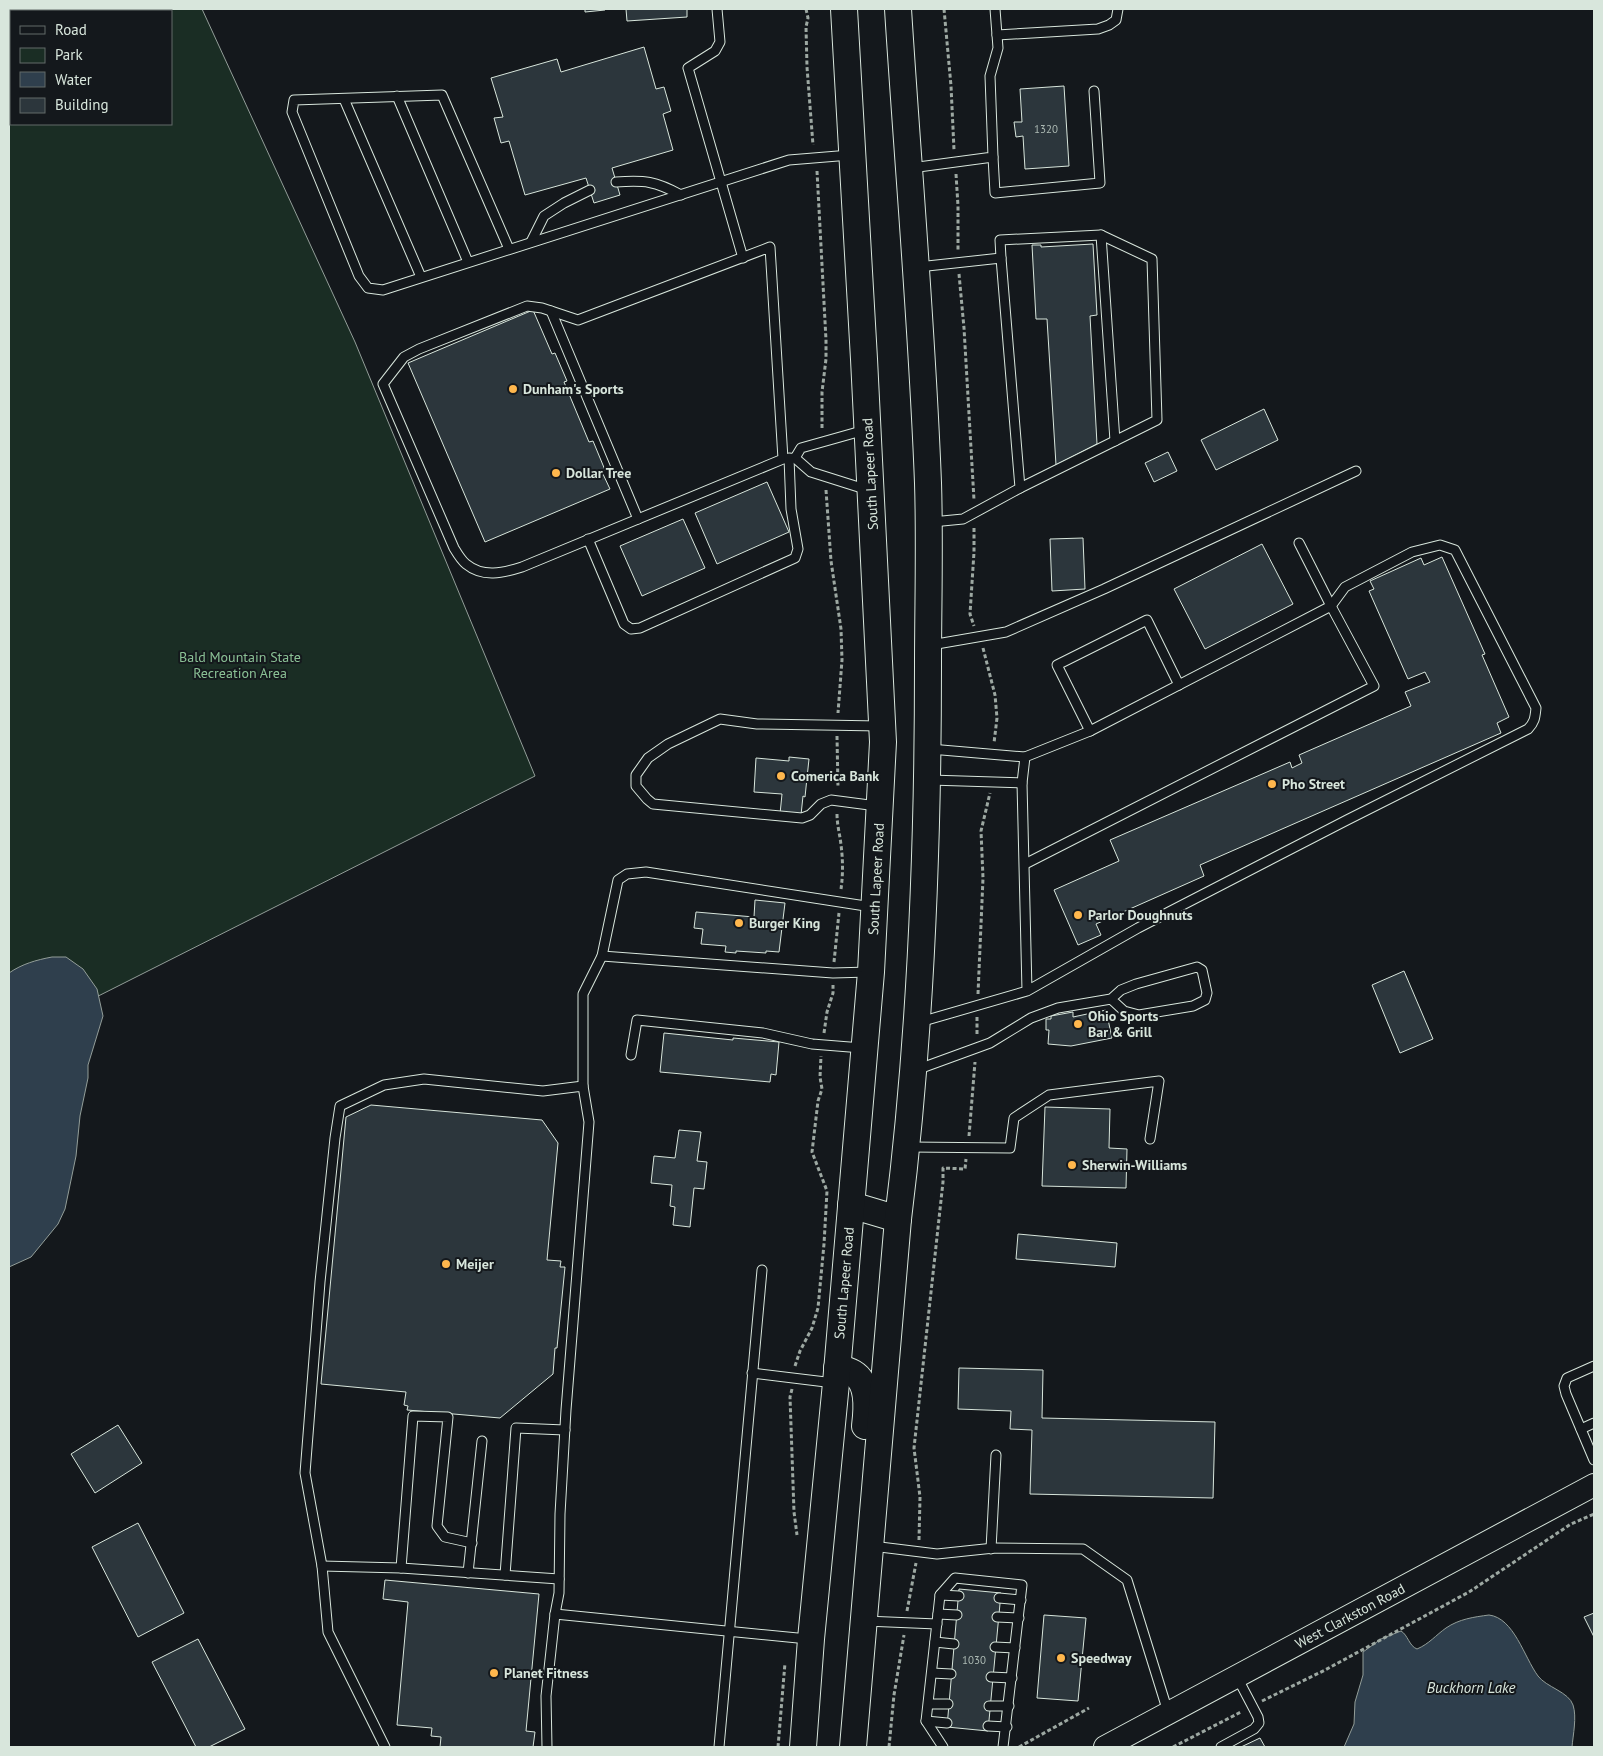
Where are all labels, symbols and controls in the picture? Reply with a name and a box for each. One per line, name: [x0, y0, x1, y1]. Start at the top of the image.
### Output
legend: [10, 10, 172, 125]
text: Road: [55, 20, 87, 39]
text: Park: [55, 45, 83, 64]
text: Water: [55, 70, 92, 89]
text: Building: [55, 95, 109, 114]
house number: 1320: [1034, 122, 1058, 136]
place label: Dunham's Sports: [523, 380, 624, 398]
marker: Dunham's Sports: [507, 383, 519, 395]
street label: South Lapeer Road: [858, 417, 882, 531]
place label: Dollar Tree: [566, 464, 631, 482]
marker: Dollar Tree: [550, 467, 562, 479]
park label: Bald Mountain State Recreation Area: [179, 648, 301, 682]
place label: Comerica Bank: [791, 767, 879, 785]
marker: Comerica Bank: [775, 770, 787, 782]
place label: Pho Street: [1282, 775, 1345, 793]
marker: Pho Street: [1266, 778, 1278, 790]
street label: South Lapeer Road: [864, 822, 888, 936]
place label: Parlor Doughnuts: [1088, 906, 1193, 924]
marker: Parlor Doughnuts: [1072, 909, 1084, 921]
place label: Burger King: [749, 914, 820, 932]
marker: Burger King: [733, 917, 745, 929]
place label: Ohio Sports Bar & Grill: [1088, 1007, 1159, 1041]
marker: Ohio Sports Bar & Grill: [1072, 1018, 1084, 1030]
place label: Sherwin-Williams: [1082, 1156, 1187, 1174]
marker: Sherwin-Williams: [1066, 1159, 1078, 1171]
street label: South Lapeer Road: [830, 1226, 858, 1340]
place label: Meijer: [456, 1255, 494, 1273]
marker: Meijer: [440, 1258, 452, 1270]
street label: West Clarkston Road: [1292, 1579, 1408, 1653]
place label: Speedway: [1071, 1649, 1132, 1667]
marker: Speedway: [1055, 1652, 1067, 1664]
house number: 1030: [962, 1653, 986, 1667]
place label: Planet Fitness: [504, 1664, 589, 1682]
marker: Planet Fitness: [488, 1667, 500, 1679]
water label: Buckhorn Lake: [1427, 1678, 1515, 1697]

